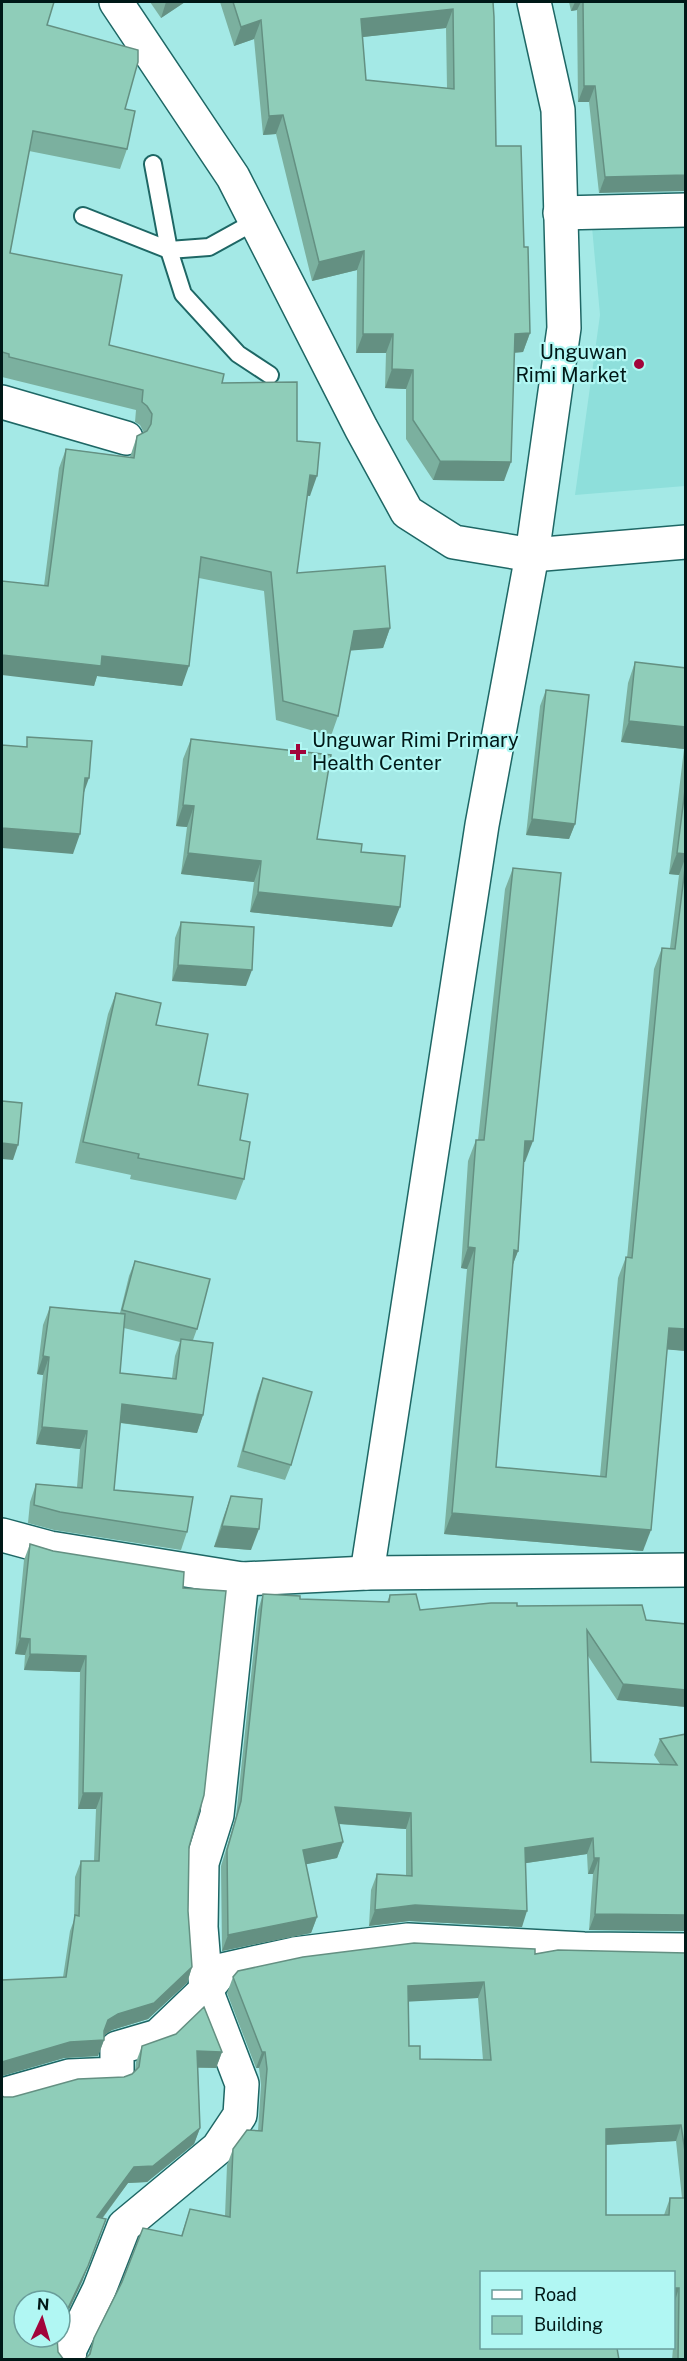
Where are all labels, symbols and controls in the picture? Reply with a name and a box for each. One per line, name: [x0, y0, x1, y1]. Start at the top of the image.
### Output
place label: Unguwan Rimi Market: [515, 340, 627, 387]
marker: Unguwan Rimi Market: [632, 357, 646, 371]
place label: Unguwar Rimi Primary Health Center: [312, 728, 519, 775]
marker: Unguwar Rimi Primary Health Center: [289, 743, 307, 761]
legend: [480, 2271, 675, 2349]
text: Road: [534, 2284, 577, 2305]
north arrow: [12, 2289, 72, 2349]
text: N: [36, 2295, 50, 2314]
text: Building: [534, 2314, 603, 2335]

